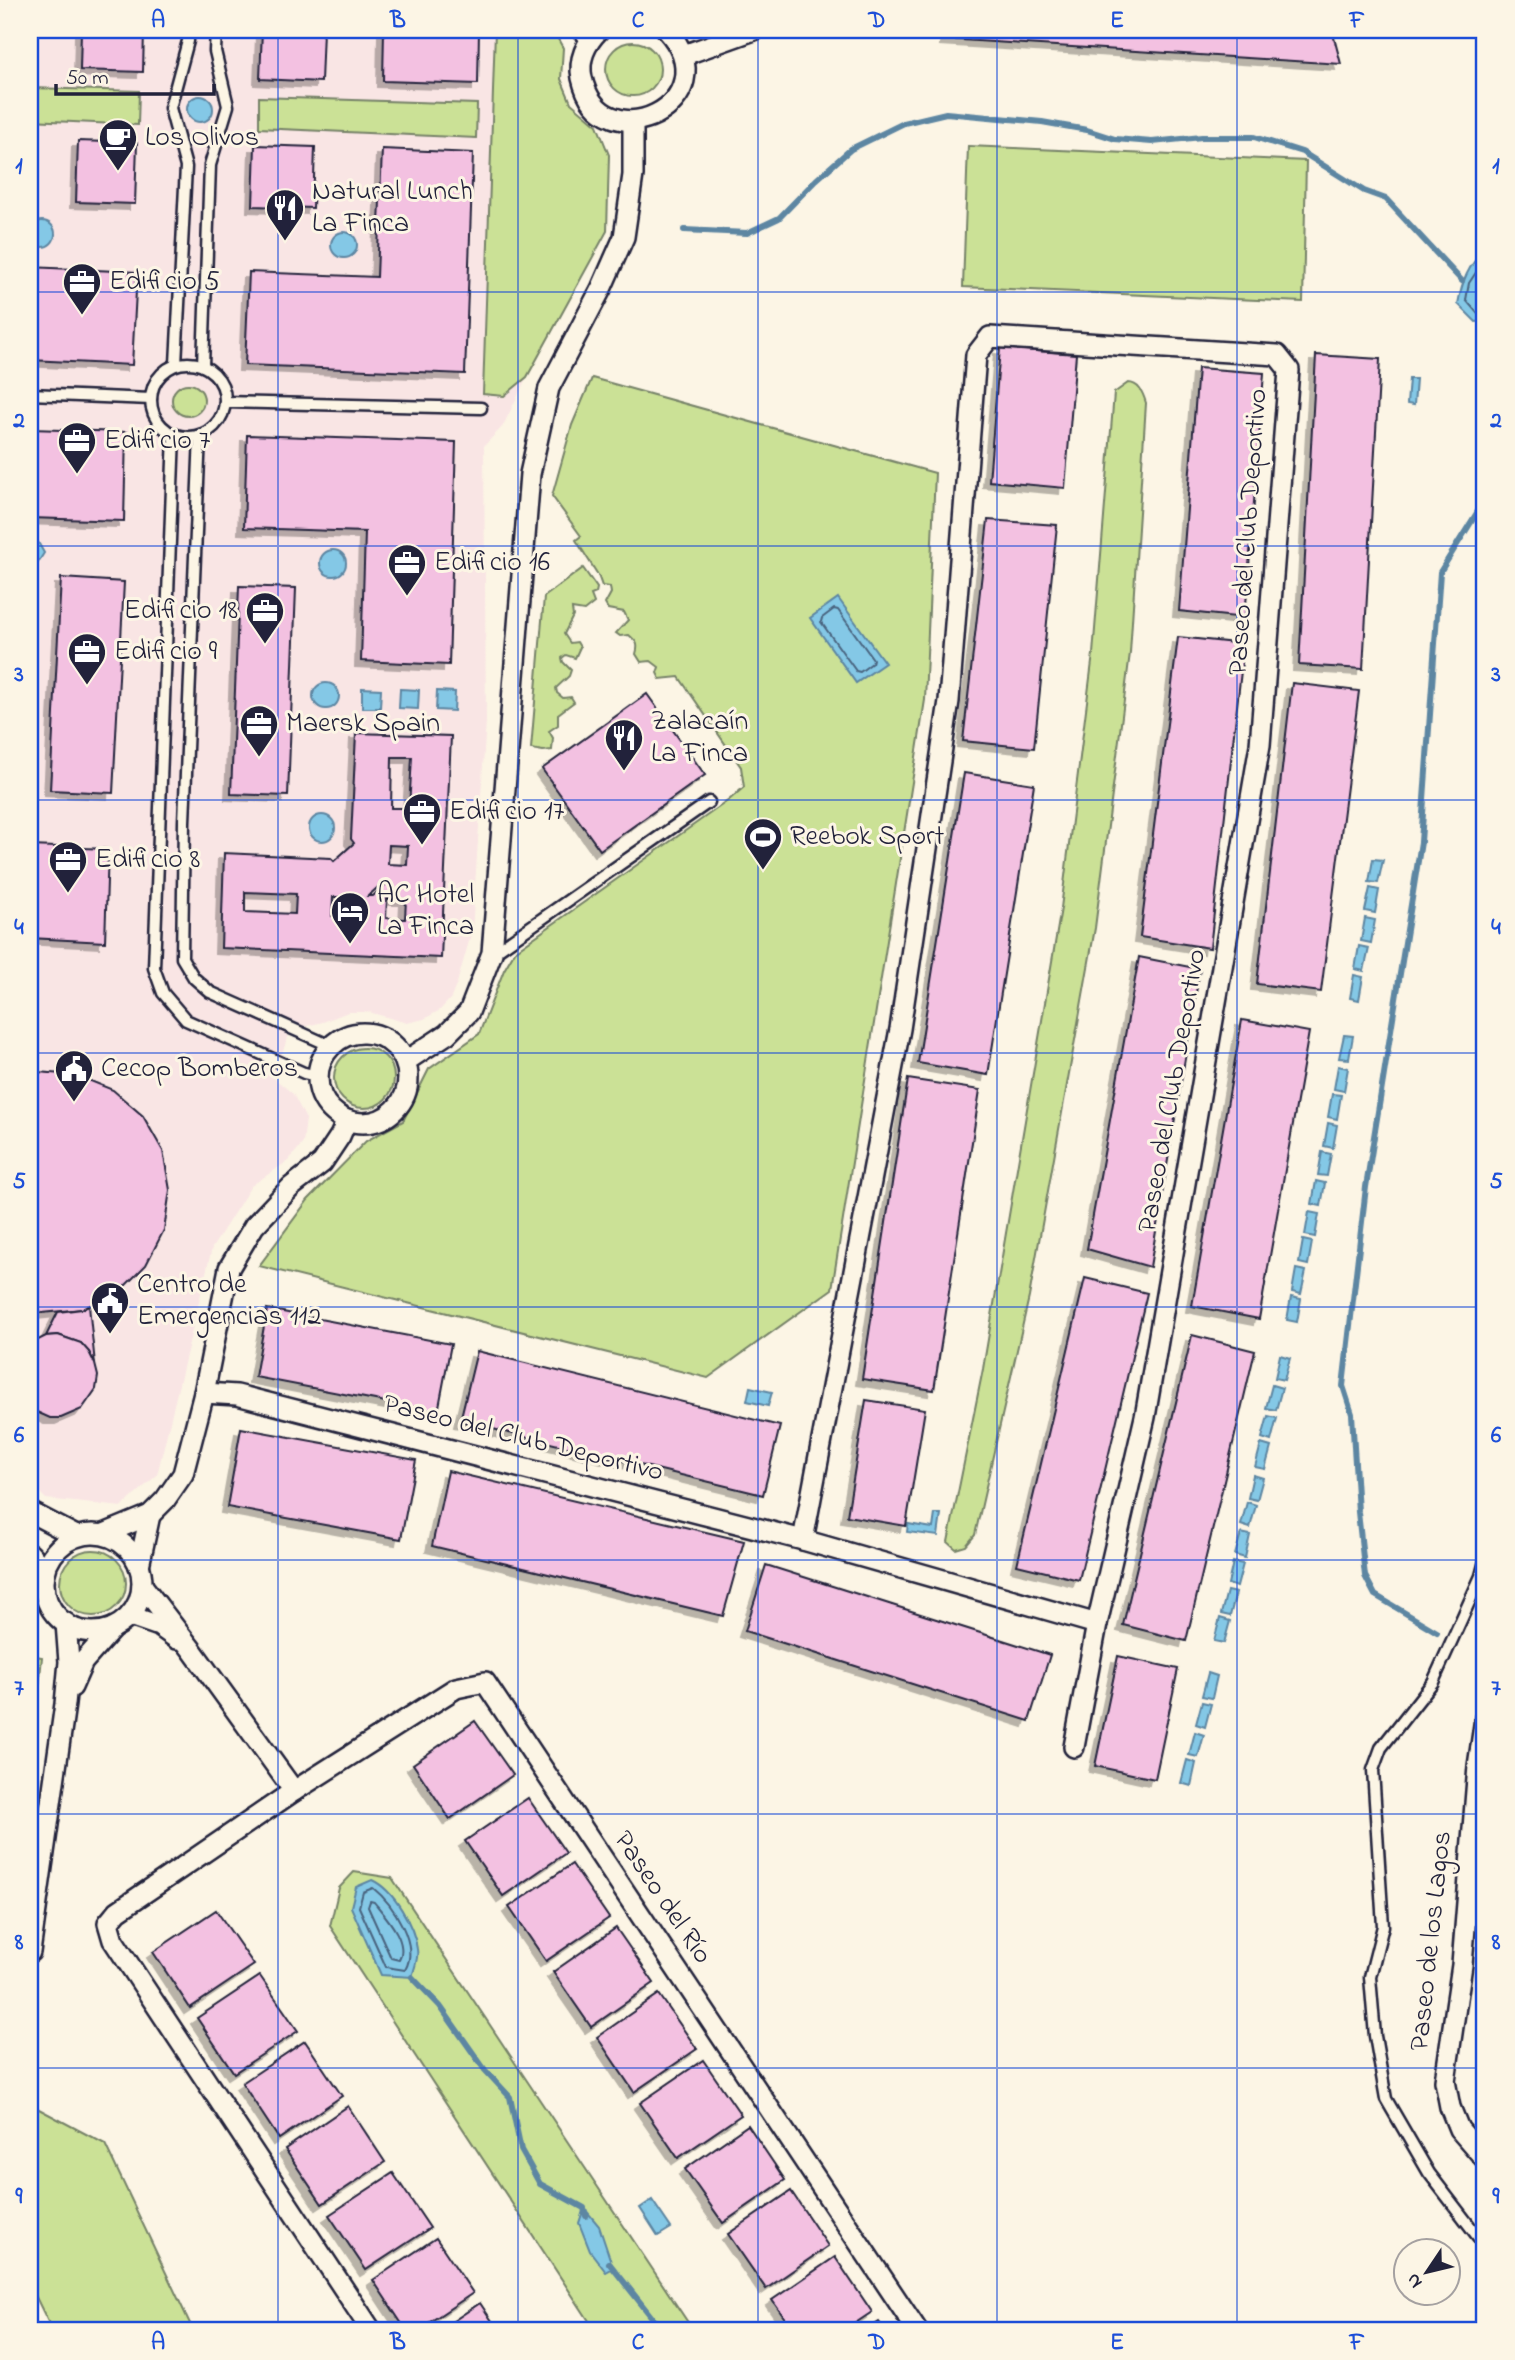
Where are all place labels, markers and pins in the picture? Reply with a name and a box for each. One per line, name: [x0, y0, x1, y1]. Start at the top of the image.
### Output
cafe icon: Los Olivos: [97, 117, 139, 172]
place label: Los Olivos: [145, 118, 259, 159]
place label: Natural Lunch La Finca: [312, 172, 473, 245]
restaurant icon: Natural Lunch La Finca: [264, 187, 306, 242]
office icon: Edificio 5: [61, 261, 103, 316]
place label: Edificio 5: [109, 262, 220, 303]
office icon: Edificio 7: [56, 420, 98, 475]
place label: Edificio 7: [104, 421, 211, 462]
office icon: Edificio 16: [386, 542, 428, 597]
place label: Edificio 16: [434, 543, 550, 584]
office icon: Edificio 18: [244, 590, 286, 645]
place label: Edificio 18: [124, 591, 238, 632]
office icon: Edificio 9: [66, 631, 108, 686]
place label: Edificio 9: [114, 632, 218, 673]
place label: Zalacaín La Finca: [651, 702, 748, 775]
office icon: Maersk Spain: [238, 703, 280, 758]
place label: Maersk Spain: [286, 704, 440, 745]
restaurant icon: Zalacaín La Finca: [603, 717, 645, 772]
office icon: Edificio 17: [401, 791, 443, 846]
place label: Edificio 17: [449, 792, 565, 833]
sports icon: Reebok Sport: [742, 816, 784, 871]
place label: Reebok Sport: [790, 817, 944, 858]
office icon: Edificio 8: [47, 839, 89, 894]
place label: Edificio 8: [95, 840, 200, 881]
place label: AC Hotel La Finca: [377, 875, 474, 948]
hotel icon: AC Hotel La Finca: [329, 890, 371, 945]
public building icon: Cecop Bomberos: [53, 1048, 95, 1103]
place label: Cecop Bomberos: [101, 1049, 298, 1090]
place label: Centro de Emergencias 112: [137, 1265, 322, 1338]
public building icon: Centro de Emergencias 112: [89, 1280, 131, 1335]

